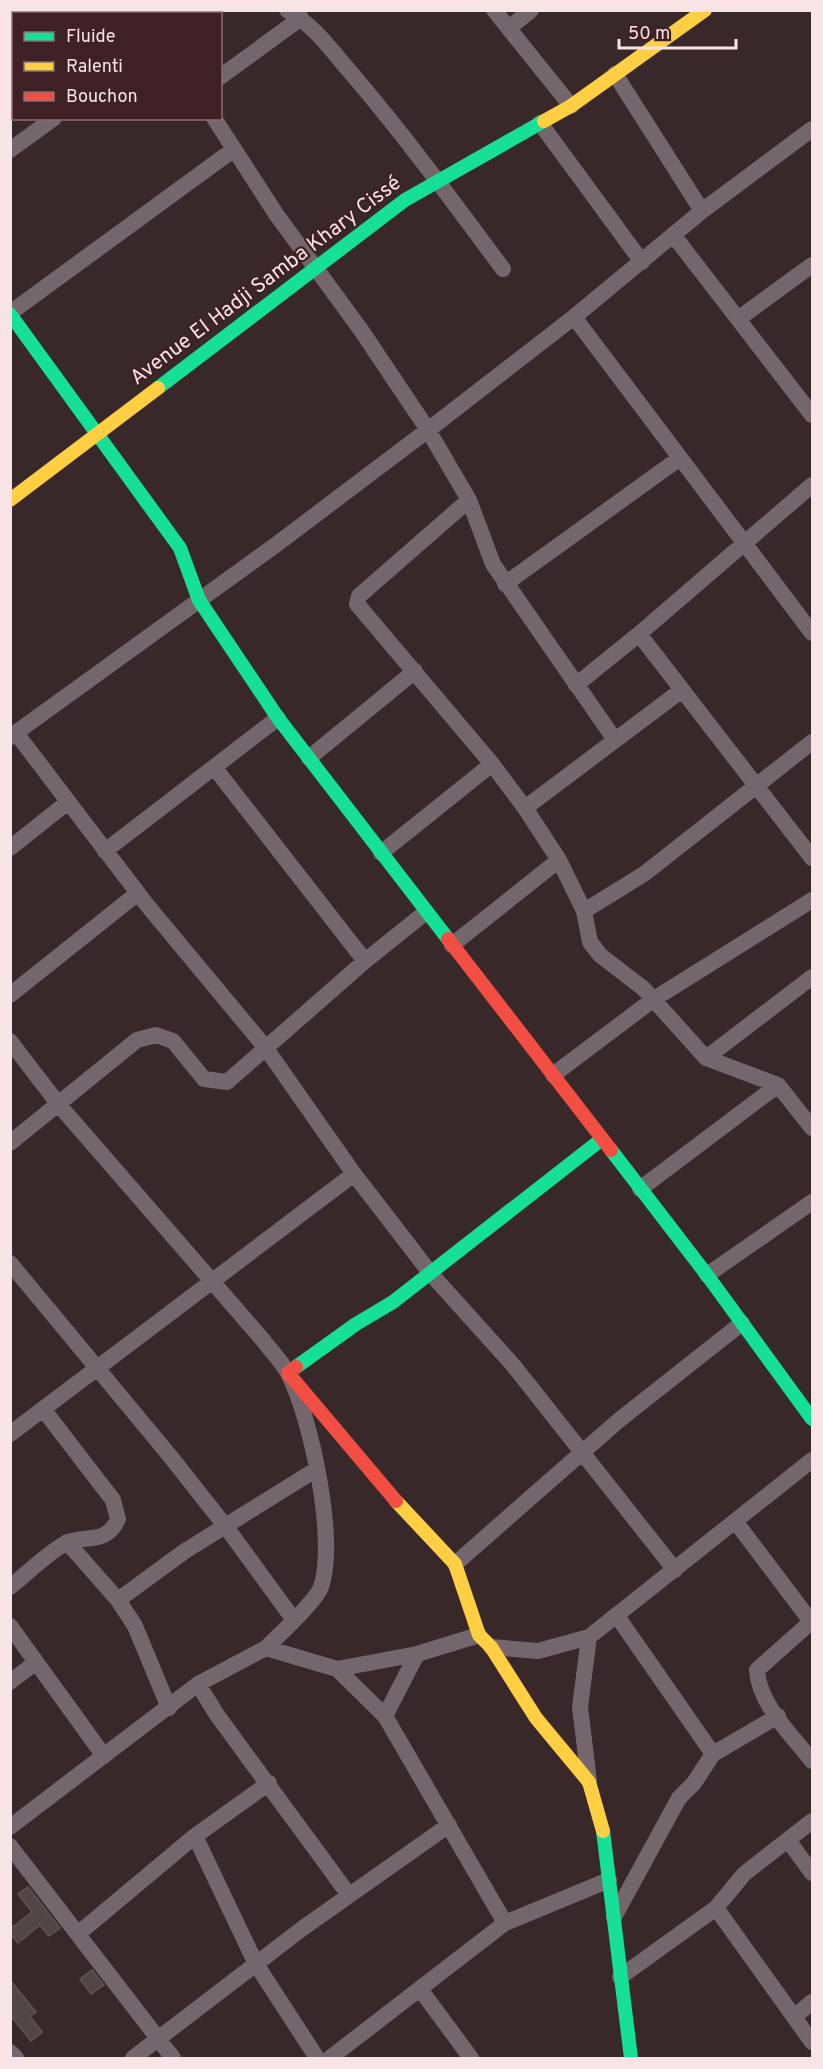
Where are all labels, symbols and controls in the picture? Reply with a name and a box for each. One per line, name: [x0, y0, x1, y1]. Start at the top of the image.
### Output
legend: [12, 12, 222, 120]
scale bar: [619, 12, 736, 50]
text: 50 m: [628, 23, 670, 46]
text: Fluide: [66, 26, 115, 49]
text: Ralenti: [66, 56, 123, 79]
text: Bouchon: [66, 86, 138, 109]
street label: Avenue El Hadji Samba Khary Cissé: [125, 170, 407, 392]

